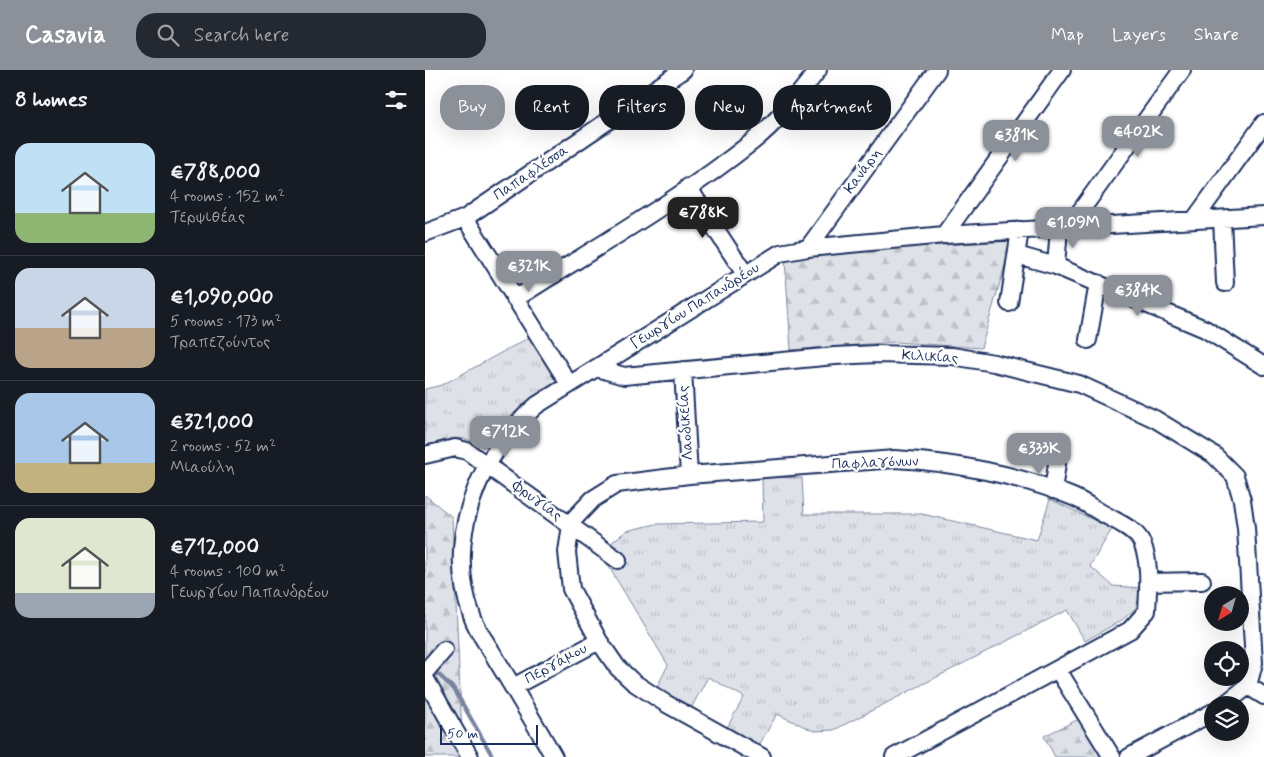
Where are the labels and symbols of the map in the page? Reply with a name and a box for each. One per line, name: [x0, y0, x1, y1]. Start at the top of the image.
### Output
pin: €402K: [1103, 116, 1173, 158]
pin: €381K: [981, 119, 1051, 162]
street label: Παπαφλέσσα: [490, 140, 573, 205]
street label: Κανάρη: [840, 144, 886, 198]
pin: €788K: [668, 196, 738, 239]
pin: €1.09M: [1032, 206, 1114, 249]
pin: €321K: [494, 250, 564, 293]
street label: Γεωργίου Παπανδρέου: [627, 258, 763, 354]
pin: €384K: [1103, 274, 1173, 317]
street label: Κιλικίας: [901, 346, 959, 368]
street label: Λαοδικείας: [673, 384, 699, 461]
pin: €712K: [470, 416, 540, 458]
pin: €333K: [1004, 432, 1074, 475]
street label: Παφλαγόνων: [831, 451, 919, 475]
street label: Φρυγίας: [507, 475, 566, 526]
north arrow: [1204, 586, 1249, 631]
street label: Περγάμου: [521, 639, 591, 689]
scale bar: [440, 722, 537, 745]

